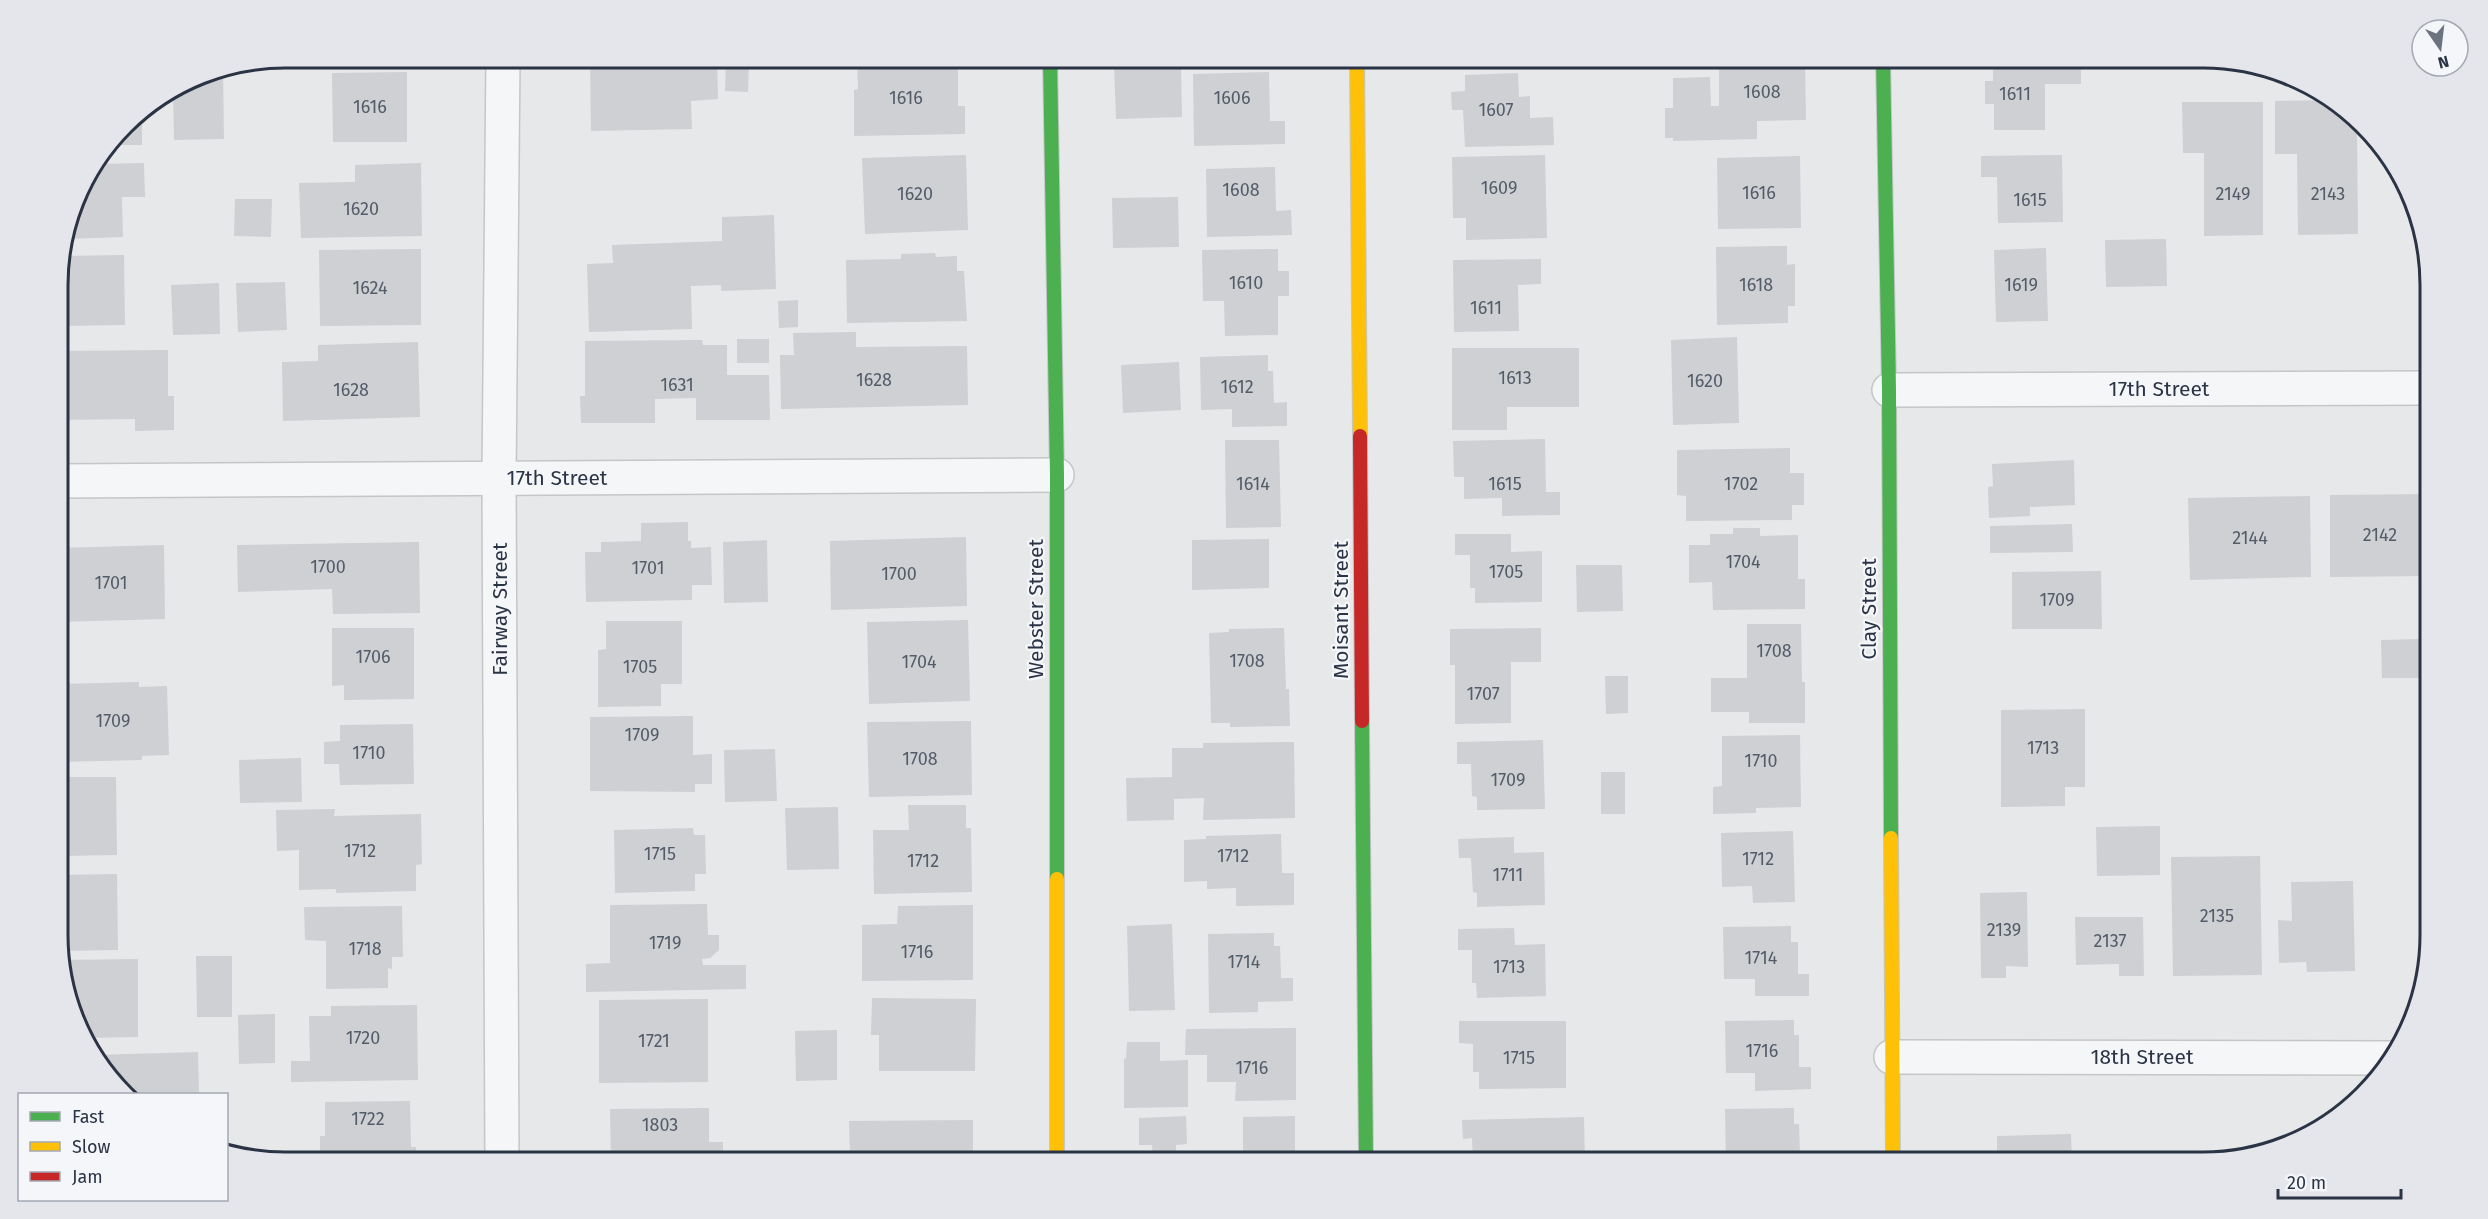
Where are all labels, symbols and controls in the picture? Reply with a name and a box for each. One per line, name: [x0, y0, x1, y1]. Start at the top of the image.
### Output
north arrow: [2410, 18, 2470, 78]
text: N: [2436, 52, 2451, 73]
house number: 1608: [1743, 81, 1781, 103]
house number: 1611: [1999, 83, 2031, 105]
house number: 1616: [889, 87, 923, 109]
house number: 1606: [1213, 87, 1251, 109]
house number: 1616: [353, 96, 387, 118]
house number: 1607: [1478, 99, 1514, 121]
house number: 1609: [1481, 177, 1517, 199]
house number: 1608: [1222, 179, 1260, 201]
house number: 1616: [1742, 182, 1776, 204]
house number: 1620: [897, 183, 933, 205]
house number: 2149: [2216, 183, 2250, 205]
house number: 2143: [2311, 183, 2345, 205]
house number: 1615: [2013, 189, 2047, 211]
house number: 1620: [343, 198, 379, 220]
house number: 1610: [1229, 272, 1263, 294]
house number: 1618: [1739, 274, 1773, 296]
house number: 1619: [2004, 274, 2038, 296]
house number: 1624: [352, 277, 388, 299]
house number: 1611: [1470, 297, 1502, 319]
house number: 1613: [1498, 367, 1532, 389]
house number: 1628: [856, 369, 892, 391]
house number: 1620: [1687, 370, 1723, 392]
house number: 1631: [660, 374, 694, 396]
house number: 1612: [1220, 376, 1254, 398]
street label: 17th Street: [2109, 376, 2210, 402]
house number: 1628: [333, 379, 369, 401]
street label: 17th Street: [507, 465, 608, 491]
house number: 1614: [1236, 473, 1270, 495]
house number: 1615: [1488, 473, 1522, 495]
house number: 1702: [1724, 473, 1758, 495]
house number: 2142: [2363, 524, 2397, 546]
house number: 2144: [2232, 527, 2268, 549]
street label: Webster Street: [1023, 538, 1049, 679]
street label: Moisant Street: [1328, 541, 1354, 679]
street label: Fairway Street: [487, 542, 513, 676]
house number: 1704: [1725, 551, 1761, 573]
house number: 1700: [310, 556, 346, 578]
house number: 1701: [632, 557, 664, 579]
street label: Clay Street: [1856, 558, 1882, 660]
house number: 1705: [1489, 561, 1523, 583]
house number: 1700: [881, 563, 917, 585]
house number: 1701: [95, 572, 127, 594]
house number: 1709: [2040, 589, 2074, 611]
house number: 1708: [1756, 640, 1792, 662]
house number: 1706: [355, 646, 391, 668]
house number: 1708: [1229, 650, 1265, 672]
house number: 1704: [901, 651, 937, 673]
house number: 1705: [623, 656, 657, 678]
house number: 1707: [1466, 683, 1500, 705]
house number: 1709: [96, 710, 130, 732]
house number: 1709: [625, 724, 659, 746]
house number: 1713: [2027, 737, 2059, 759]
house number: 1710: [352, 742, 386, 764]
house number: 1708: [902, 748, 938, 770]
house number: 1710: [1744, 750, 1778, 772]
house number: 1709: [1491, 769, 1525, 791]
house number: 1712: [344, 840, 376, 862]
house number: 1715: [644, 843, 676, 865]
house number: 1712: [1217, 845, 1249, 867]
house number: 1712: [1742, 848, 1774, 870]
house number: 1712: [907, 850, 939, 872]
house number: 1711: [1493, 864, 1523, 886]
house number: 2135: [2200, 905, 2234, 927]
house number: 2139: [1987, 919, 2021, 941]
house number: 2137: [2093, 930, 2127, 952]
house number: 1719: [649, 932, 681, 954]
house number: 1718: [348, 938, 382, 960]
house number: 1716: [901, 941, 933, 963]
house number: 1714: [1745, 947, 1778, 969]
house number: 1714: [1228, 951, 1261, 973]
house number: 1713: [1493, 956, 1525, 978]
house number: 1720: [346, 1027, 380, 1049]
house number: 1721: [638, 1030, 670, 1052]
house number: 1716: [1746, 1040, 1778, 1062]
street label: 18th Street: [2090, 1044, 2194, 1070]
house number: 1715: [1503, 1047, 1535, 1069]
house number: 1716: [1236, 1057, 1268, 1079]
legend: [18, 1093, 228, 1201]
text: Fast: [72, 1106, 105, 1128]
house number: 1722: [351, 1108, 385, 1130]
house number: 1803: [642, 1114, 678, 1136]
text: Slow: [72, 1136, 111, 1158]
scale bar: [2278, 1162, 2401, 1200]
text: Jam: [72, 1166, 103, 1188]
text: 20 m: [2287, 1172, 2326, 1194]

